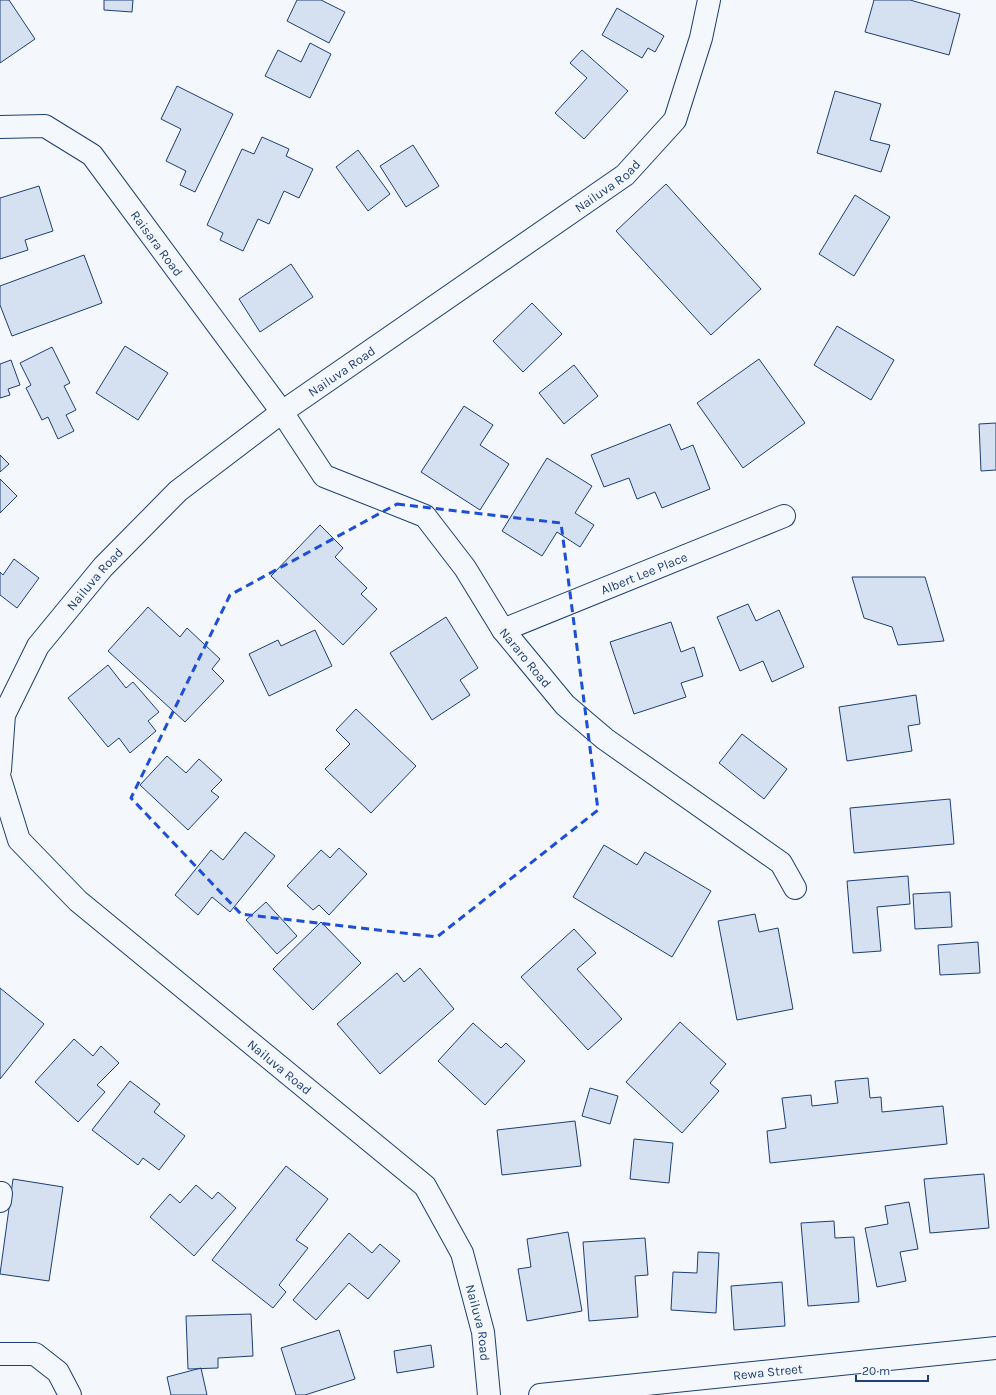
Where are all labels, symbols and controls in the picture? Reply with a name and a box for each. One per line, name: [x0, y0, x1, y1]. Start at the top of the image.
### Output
street label: Nailuva Road: [572, 156, 643, 215]
street label: Raisara Road: [128, 207, 186, 279]
street label: Nailuva Road: [305, 343, 378, 399]
street label: Nailuva Road: [63, 544, 126, 613]
street label: Albert Lee Place: [598, 548, 690, 597]
street label: Nararo Road: [497, 625, 555, 690]
street label: Nailuva Road: [245, 1036, 315, 1097]
street label: Nailuva Road: [463, 1283, 493, 1362]
scale bar: [856, 1357, 928, 1383]
street label: Rewa Street: [732, 1360, 804, 1383]
text: 20 m: [862, 1364, 890, 1378]

